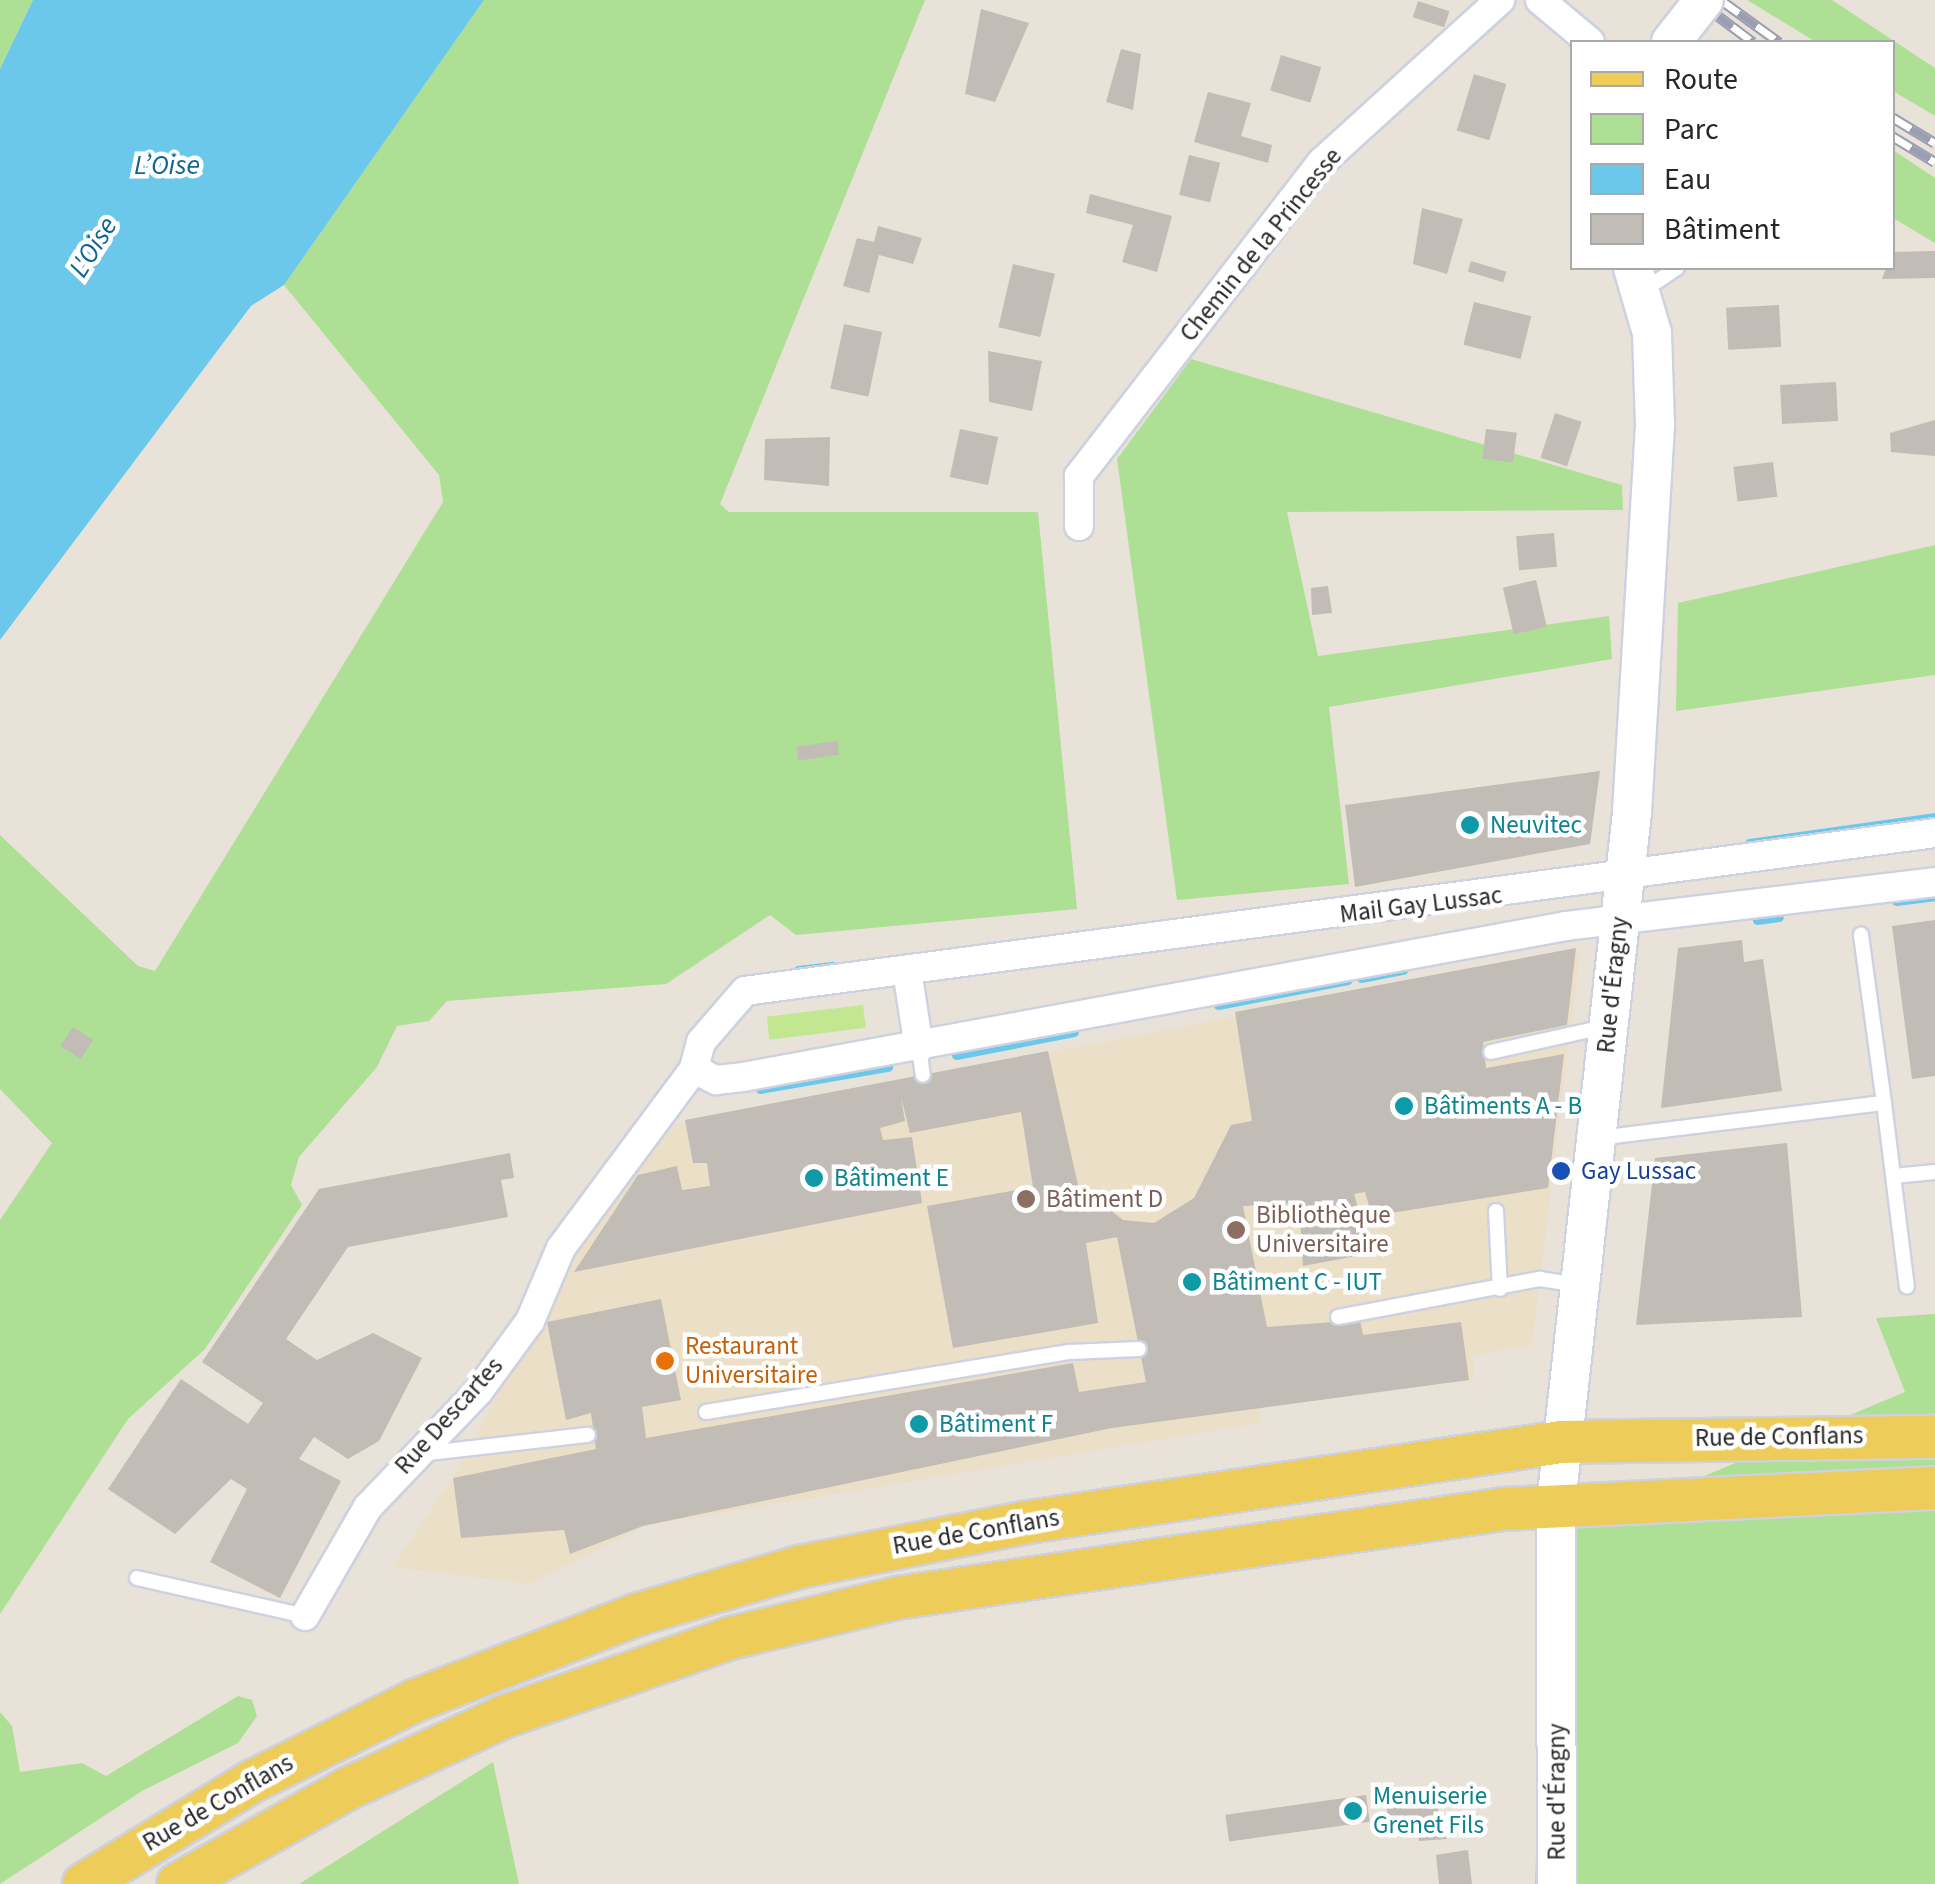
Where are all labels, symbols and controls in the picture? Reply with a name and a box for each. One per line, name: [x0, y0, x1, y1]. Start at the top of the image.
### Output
legend: [1570, 40, 1895, 270]
text: Route: [1664, 58, 1738, 101]
text: Parc: [1664, 108, 1719, 151]
street label: Chemin de la Princesse: [1174, 142, 1348, 348]
water label: L’Oise: [134, 148, 200, 182]
text: Eau: [1664, 158, 1711, 201]
text: Bâtiment: [1664, 208, 1780, 251]
water label: L'Oise: [62, 211, 124, 283]
place label: Neuvitec: [1490, 810, 1582, 840]
marker: Neuvitec: [1459, 814, 1481, 836]
street label: Mail Gay Lussac: [1338, 880, 1504, 930]
street label: Rue d'Éragny: [1591, 915, 1635, 1055]
place label: Bâtiments A - B: [1424, 1091, 1582, 1121]
marker: Bâtiments A - B: [1393, 1095, 1415, 1117]
place label: Gay Lussac: [1581, 1156, 1696, 1186]
marker: Gay Lussac: [1550, 1160, 1572, 1182]
place label: Bâtiment E: [834, 1163, 949, 1193]
marker: Bâtiment E: [803, 1167, 825, 1189]
place label: Bâtiment D: [1046, 1184, 1163, 1214]
marker: Bâtiment D: [1015, 1188, 1037, 1210]
place label: Bibliothèque Universitaire: [1256, 1201, 1391, 1260]
marker: Bibliothèque Universitaire: [1225, 1219, 1247, 1241]
place label: Bâtiment C - IUT: [1212, 1267, 1382, 1297]
marker: Bâtiment C - IUT: [1181, 1271, 1203, 1293]
place label: Restaurant Universitaire: [685, 1332, 818, 1391]
marker: Restaurant Universitaire: [654, 1350, 676, 1372]
street label: Rue Descartes: [389, 1351, 509, 1481]
place label: Bâtiment F: [939, 1409, 1053, 1439]
marker: Bâtiment F: [908, 1413, 930, 1435]
street label: Rue de Conflans: [1695, 1421, 1863, 1453]
street label: Rue de Conflans: [890, 1503, 1062, 1561]
street label: Rue d'Éragny: [1542, 1723, 1572, 1861]
street label: Rue de Conflans: [138, 1748, 298, 1858]
place label: Menuiserie Grenet Fils: [1373, 1782, 1487, 1841]
marker: Menuiserie Grenet Fils: [1342, 1800, 1364, 1822]

